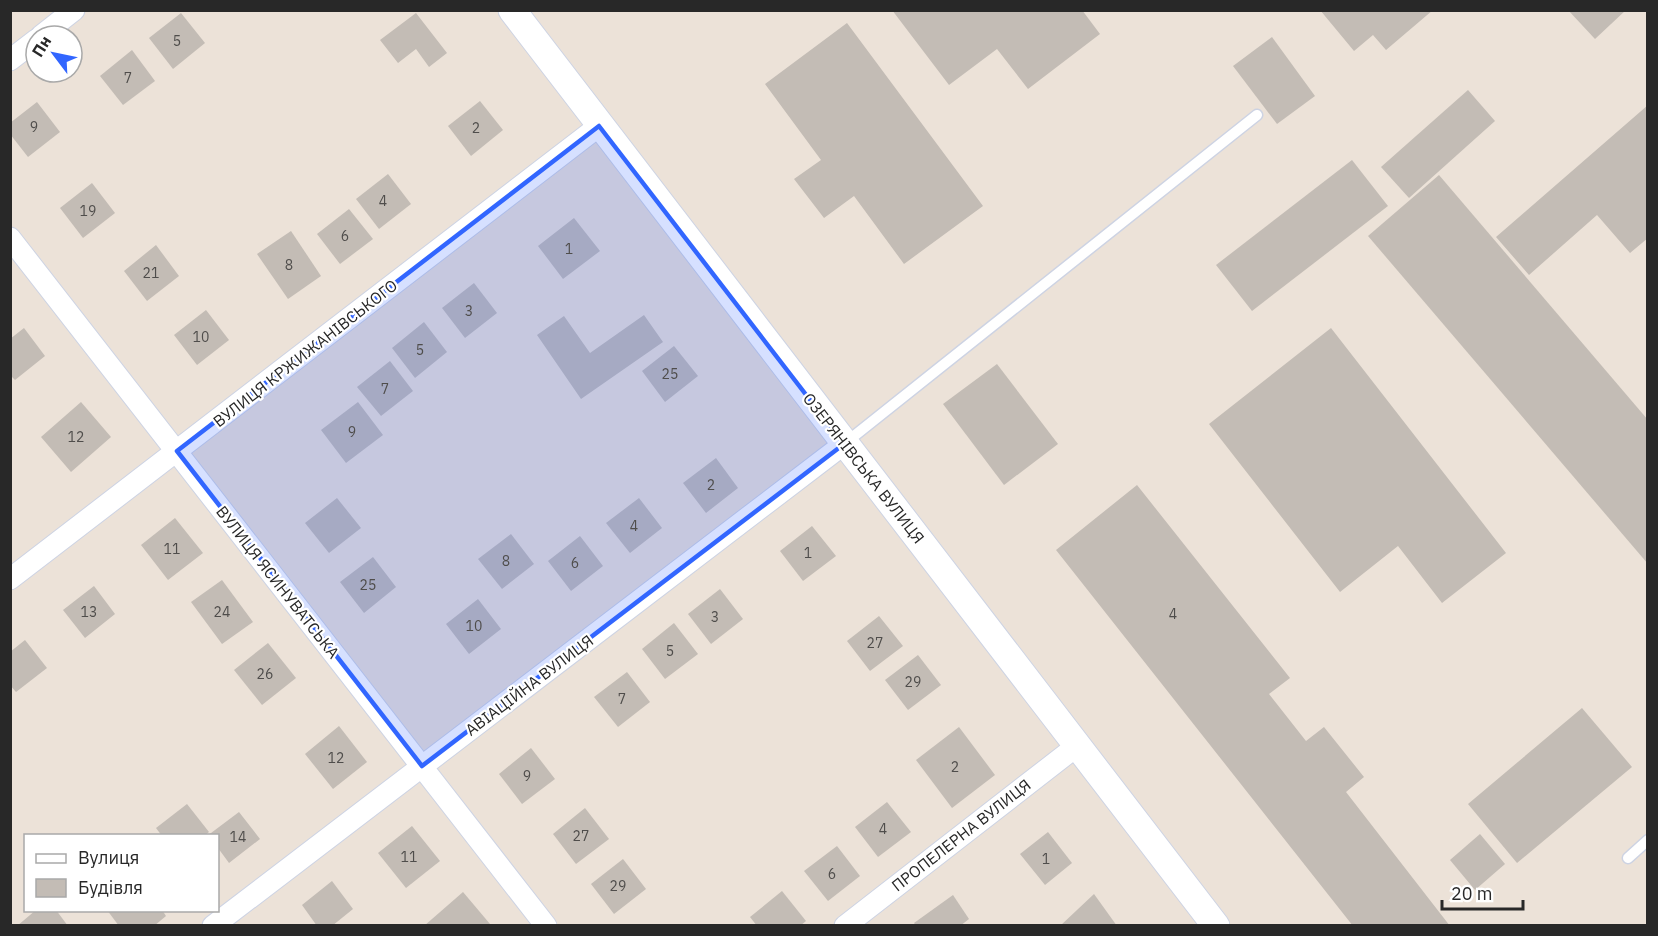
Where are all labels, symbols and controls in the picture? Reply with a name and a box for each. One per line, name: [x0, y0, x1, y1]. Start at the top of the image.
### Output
north arrow: [24, 24, 84, 84]
text: Пн: [27, 32, 55, 60]
house number: 5: [173, 32, 181, 50]
house number: 7: [124, 69, 132, 87]
house number: 9: [30, 118, 38, 136]
house number: 2: [472, 119, 480, 137]
house number: 4: [379, 192, 387, 210]
house number: 19: [80, 202, 96, 220]
house number: 6: [341, 227, 349, 245]
house number: 1: [565, 240, 573, 258]
house number: 8: [285, 256, 293, 274]
house number: 21: [143, 264, 159, 282]
street label: ВУЛИЦЯ КРЖИЖАНІВСЬКОГО: [209, 275, 401, 431]
house number: 3: [465, 302, 473, 320]
house number: 10: [193, 328, 209, 346]
house number: 5: [416, 341, 424, 359]
house number: 25: [662, 365, 678, 383]
house number: 7: [381, 380, 389, 398]
street label: ОЗЕРЯНІВСЬКА ВУЛИЦЯ: [799, 389, 929, 547]
house number: 9: [348, 423, 356, 441]
house number: 12: [68, 428, 84, 446]
house number: 2: [707, 476, 715, 494]
street label: ВУЛИЦЯ ЯСИНУВАТСЬКА: [212, 502, 344, 662]
house number: 4: [630, 517, 638, 535]
house number: 11: [164, 540, 180, 558]
house number: 1: [804, 544, 812, 562]
house number: 8: [502, 552, 510, 570]
house number: 6: [571, 554, 579, 572]
house number: 25: [360, 576, 376, 594]
house number: 13: [81, 603, 97, 621]
house number: 24: [214, 603, 230, 621]
house number: 4: [1169, 605, 1177, 623]
house number: 3: [711, 608, 719, 626]
house number: 10: [466, 617, 482, 635]
street label: АВІАЦІЙНА ВУЛИЦЯ: [461, 630, 597, 740]
house number: 27: [867, 634, 883, 652]
house number: 5: [666, 642, 674, 660]
house number: 26: [257, 665, 273, 683]
house number: 29: [905, 673, 921, 691]
house number: 7: [618, 690, 626, 708]
house number: 12: [328, 749, 344, 767]
house number: 2: [951, 758, 959, 776]
house number: 9: [523, 767, 531, 785]
street label: ПРОПЕЛЕРНА ВУЛИЦЯ: [888, 775, 1034, 895]
house number: 4: [879, 820, 887, 838]
house number: 27: [573, 827, 589, 845]
house number: 14: [230, 828, 246, 846]
legend: [24, 834, 219, 912]
text: Вулиця: [78, 846, 139, 869]
house number: 11: [401, 848, 417, 866]
house number: 1: [1042, 850, 1050, 868]
house number: 6: [828, 865, 836, 883]
scale bar: [1442, 873, 1523, 911]
text: Будівля: [78, 876, 143, 899]
house number: 29: [610, 877, 626, 895]
text: 20 m: [1451, 882, 1493, 905]

